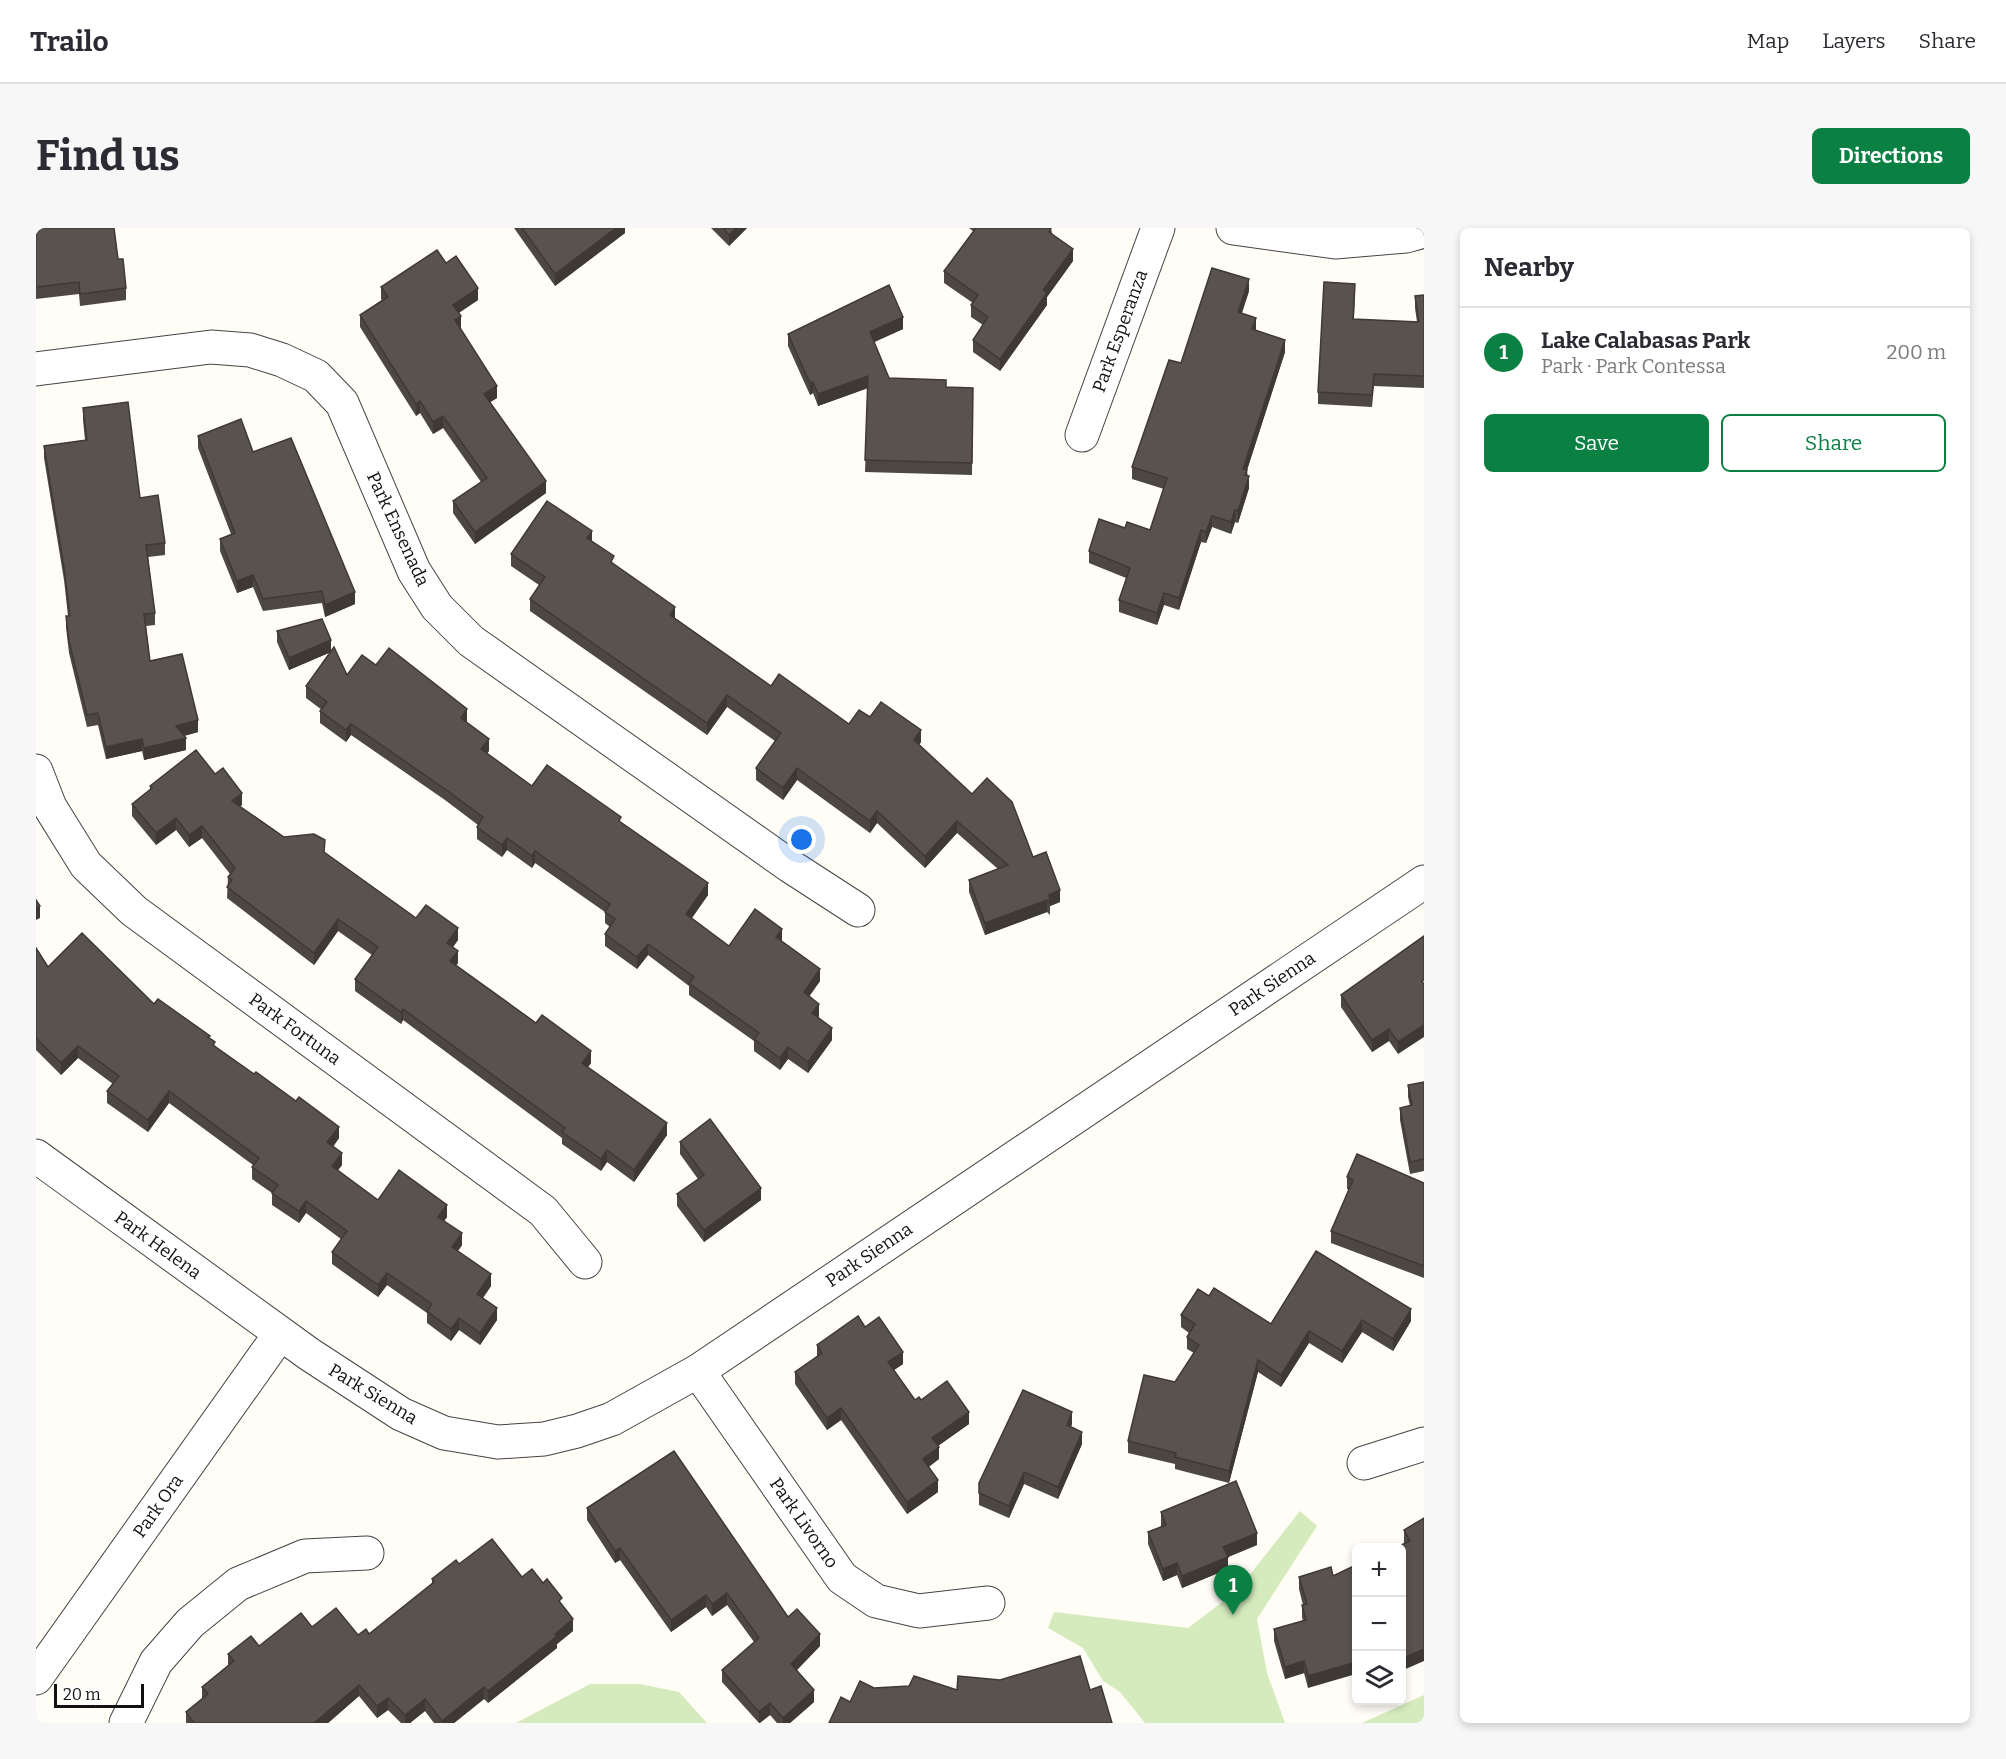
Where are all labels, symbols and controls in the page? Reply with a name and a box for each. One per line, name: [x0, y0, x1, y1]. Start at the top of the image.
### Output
text: Trailo: [30, 25, 109, 58]
text: Map: [1747, 28, 1789, 54]
text: Layers: [1822, 28, 1886, 54]
text: Share: [1919, 28, 1976, 54]
button: Directions: [1812, 128, 1970, 184]
text: Find us: [36, 131, 180, 181]
text: Nearby: [1484, 252, 1574, 283]
street label: Park Esperanza: [1088, 267, 1152, 395]
text: Lake Calabasas Park: [1541, 327, 1750, 354]
text: 1: [1499, 340, 1508, 364]
text: 200 m: [1886, 340, 1946, 364]
text: Park · Park Contessa: [1541, 354, 1726, 378]
button: Save: [1484, 414, 1709, 472]
button: Share: [1721, 414, 1946, 472]
street label: Park Ensenada: [362, 468, 434, 590]
your location: [787, 825, 816, 854]
street label: Park Sienna: [1225, 947, 1320, 1021]
street label: Park Fortuna: [245, 988, 345, 1070]
street label: Park Helena: [110, 1206, 206, 1284]
street label: Park Sienna: [822, 1218, 917, 1292]
street label: Park Sienna: [325, 1359, 421, 1429]
street label: Park Ora: [128, 1470, 188, 1542]
street label: Park Livorno: [765, 1474, 843, 1572]
map controls: [1352, 1543, 1406, 1705]
button: +: [1352, 1543, 1406, 1597]
pin: 1: [1214, 1566, 1252, 1615]
button: −: [1352, 1597, 1406, 1651]
button: layers: [1352, 1651, 1406, 1705]
scale bar: [54, 1681, 144, 1708]
text: 20 m: [63, 1685, 100, 1704]

